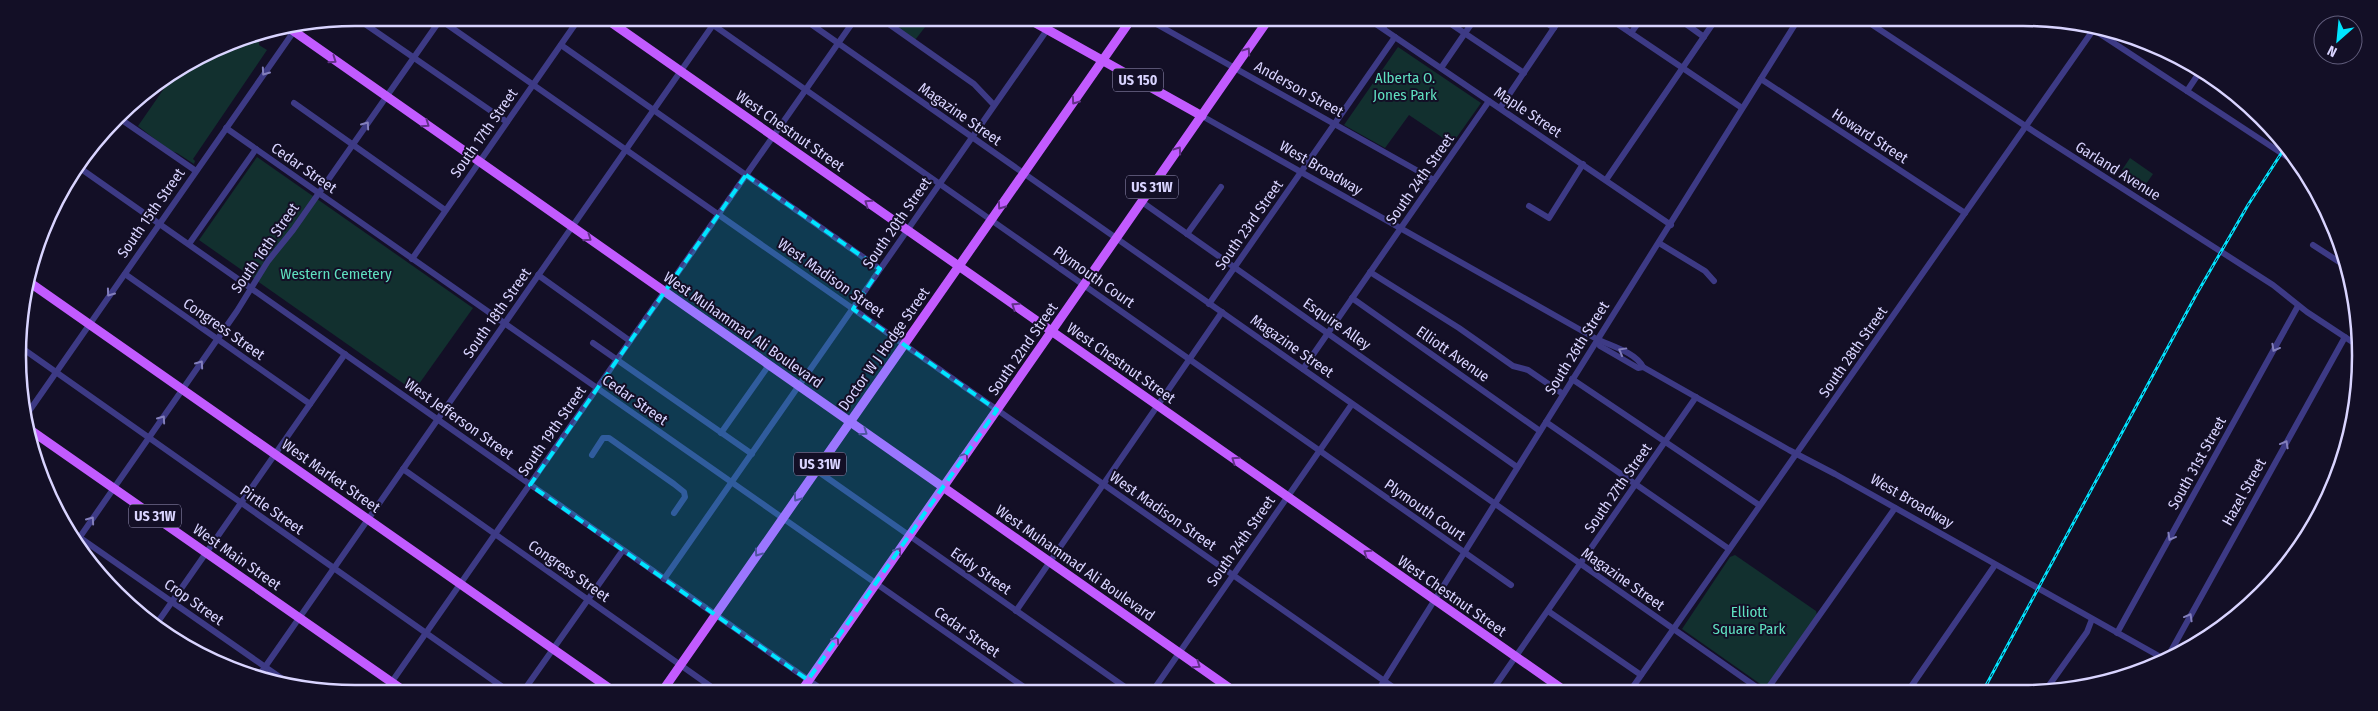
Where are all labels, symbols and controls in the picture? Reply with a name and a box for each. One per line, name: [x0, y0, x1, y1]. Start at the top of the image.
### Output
north arrow: [2313, 15, 2363, 65]
text: N: [2325, 42, 2340, 61]
one-way arrow: [1241, 47, 1250, 57]
one-way arrow: [327, 54, 337, 63]
street label: Anderson Street: [1251, 57, 1347, 121]
one-way arrow: [262, 66, 271, 75]
road number: US 150: [1113, 68, 1163, 92]
park label: Alberta O. Jones Park: [1373, 69, 1437, 104]
street label: Magazine Street: [915, 79, 1005, 149]
street label: Maple Street: [1491, 83, 1565, 141]
street label: South 17th Street: [447, 85, 521, 181]
street label: West Chestnut Street: [732, 87, 848, 175]
one-way arrow: [1072, 95, 1081, 105]
street label: Howard Street: [1829, 105, 1912, 167]
one-way arrow: [420, 118, 430, 127]
one-way arrow: [360, 121, 369, 131]
street label: South 24th Street: [1382, 130, 1458, 228]
street label: West Broadway: [1276, 137, 1366, 199]
street label: Garland Avenue: [2072, 138, 2164, 204]
street label: Cedar Street: [268, 139, 340, 197]
one-way arrow: [1172, 146, 1181, 156]
street label: South 15th Street: [113, 165, 189, 261]
street label: South 20th Street: [859, 174, 935, 272]
road number: US 31W: [1126, 176, 1178, 198]
street label: South 23rd Street: [1211, 176, 1287, 274]
street label: South 16th Street: [227, 199, 303, 297]
one-way arrow: [864, 200, 874, 209]
one-way arrow: [998, 200, 1007, 210]
one-way arrow: [582, 232, 592, 241]
street label: West Madison Street: [774, 235, 888, 321]
street label: Plymouth Court: [1050, 242, 1138, 312]
street label: South 18th Street: [459, 264, 535, 362]
park label: Western Cemetery: [280, 265, 392, 283]
street label: West Muhammad Ali Boulevard: [660, 268, 826, 392]
street label: Doctor W J Hodge Street: [835, 284, 933, 414]
one-way arrow: [107, 287, 116, 297]
street label: Congress Street: [180, 294, 268, 364]
street label: Esquire Alley: [1300, 294, 1375, 354]
street label: South 26th Street: [1541, 298, 1613, 398]
street label: South 22nd Street: [984, 299, 1062, 399]
one-way arrow: [1012, 303, 1021, 312]
street label: South 28th Street: [1815, 303, 1891, 401]
street label: Magazine Street: [1247, 311, 1337, 381]
street label: West Chestnut Street: [1063, 319, 1179, 407]
street label: Elliott Avenue: [1413, 322, 1493, 386]
one-way arrow: [2271, 343, 2281, 352]
one-way arrow: [1618, 347, 1627, 357]
one-way arrow: [194, 360, 203, 370]
street label: Cedar Street: [599, 371, 671, 429]
street label: West Jefferson Street: [401, 375, 517, 463]
street label: South 19th Street: [514, 382, 590, 480]
street label: South 31st Street: [2164, 413, 2230, 513]
one-way arrow: [156, 415, 165, 424]
one-way arrow: [858, 426, 868, 435]
street label: West Market Street: [278, 435, 384, 517]
street label: South 27th Street: [1580, 440, 1656, 536]
one-way arrow: [2278, 441, 2288, 450]
road number: US 31W: [794, 452, 846, 476]
one-way arrow: [959, 452, 968, 461]
street label: Hazel Street: [2218, 455, 2270, 529]
one-way arrow: [1231, 456, 1240, 466]
street label: West Madison Street: [1106, 468, 1220, 554]
street label: West Broadway: [1867, 470, 1957, 532]
street label: Plymouth Court: [1381, 475, 1469, 545]
street label: Pirtle Street: [237, 482, 307, 538]
one-way arrow: [794, 492, 803, 502]
street label: South 24th Street: [1203, 492, 1279, 590]
street label: West Muhammad Ali Boulevard: [992, 501, 1158, 625]
road number: US 31W: [129, 504, 181, 528]
one-way arrow: [85, 516, 94, 526]
street label: West Main Street: [189, 520, 285, 594]
one-way arrow: [2167, 531, 2177, 540]
street label: Congress Street: [525, 536, 613, 606]
street label: Eddy Street: [947, 544, 1015, 598]
street label: Magazine Street: [1578, 544, 1668, 614]
one-way arrow: [892, 547, 902, 556]
one-way arrow: [755, 548, 764, 557]
one-way arrow: [1364, 550, 1373, 559]
street label: West Chestnut Street: [1394, 552, 1510, 640]
street label: Crop Street: [161, 575, 227, 629]
street label: Cedar Street: [931, 603, 1003, 661]
park label: Elliott Square Park: [1712, 603, 1786, 638]
one-way arrow: [2183, 614, 2193, 623]
one-way arrow: [830, 636, 839, 646]
one-way arrow: [1191, 659, 1201, 668]

